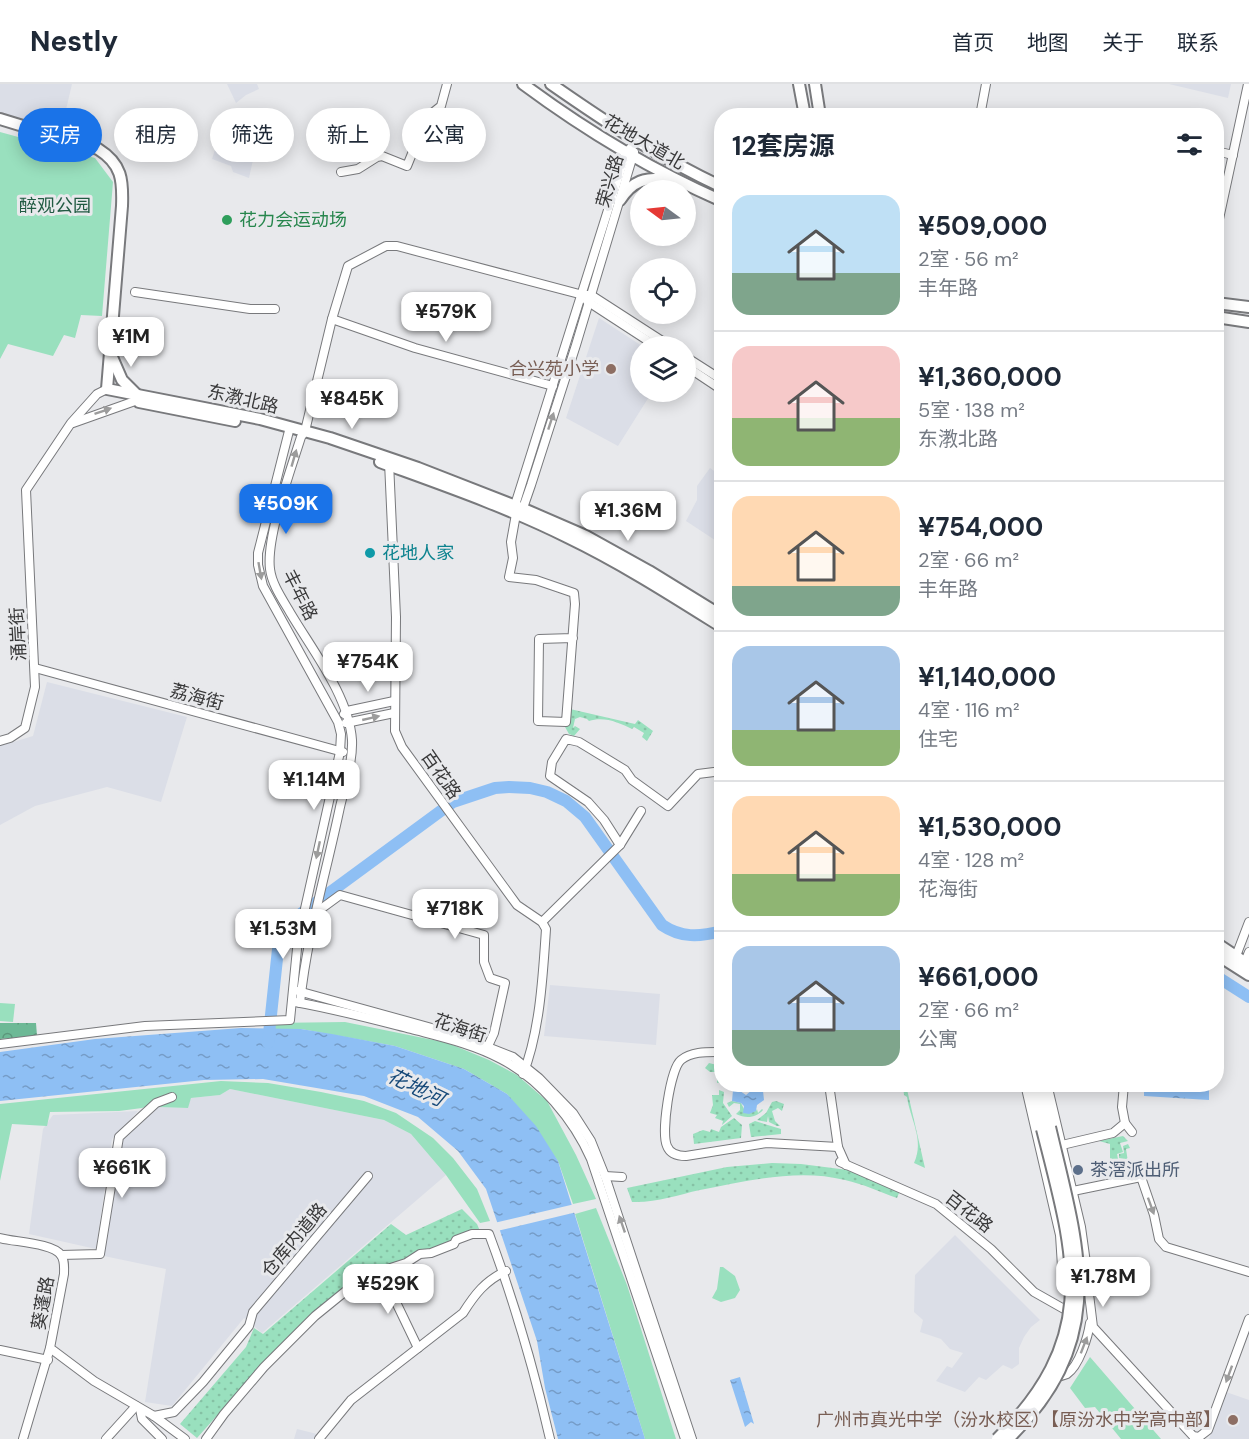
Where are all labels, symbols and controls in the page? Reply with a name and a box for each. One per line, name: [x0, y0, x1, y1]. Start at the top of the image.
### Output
text: Nestly: [30, 23, 118, 60]
text: 首页: [952, 29, 994, 57]
text: 地图: [1027, 29, 1069, 57]
text: 关于: [1102, 29, 1144, 57]
text: 联系: [1177, 29, 1219, 57]
chip: 买房: [18, 108, 102, 162]
chip: 租房: [114, 108, 198, 162]
chip: 筛选: [210, 108, 294, 162]
chip: 新上: [306, 108, 390, 162]
chip: 公寓: [402, 108, 486, 162]
street label: 花地大道北: [599, 109, 689, 175]
icon: filters: [1173, 128, 1206, 161]
text: 12套房源: [732, 129, 834, 163]
street label: 荣兴路: [591, 152, 629, 210]
north arrow: [630, 180, 696, 246]
map controls: [630, 180, 696, 402]
park label: 醉观公园: [19, 194, 91, 218]
place label: 花力会运动场: [239, 208, 347, 232]
text: ¥509,000: [918, 209, 1047, 243]
marker: 花力会运动场: [220, 213, 234, 227]
icon: home: [780, 219, 852, 291]
text: 2室 · 56 m²: [918, 246, 1019, 272]
button: locate: [630, 258, 696, 324]
text: 丰年路: [918, 275, 978, 301]
pin: ¥579K: [404, 292, 488, 343]
text: ¥579K: [415, 298, 477, 324]
pin: ¥1M: [102, 317, 160, 368]
text: ¥1M: [112, 323, 150, 349]
button: layers: [630, 336, 696, 402]
place label: 合兴苑小学: [509, 357, 599, 381]
text: ¥1,360,000: [918, 360, 1062, 394]
marker: 合兴苑小学: [604, 362, 618, 376]
icon: home: [780, 370, 852, 442]
street label: 东漖北路: [205, 379, 281, 419]
pin: ¥845K: [310, 379, 394, 430]
text: ¥845K: [320, 385, 384, 411]
text: 5室 · 138 m²: [918, 397, 1025, 423]
one-way arrow: [94, 406, 112, 416]
one-way arrow: [547, 412, 557, 430]
text: 东漖北路: [918, 426, 998, 452]
one-way arrow: [290, 449, 300, 467]
pin: ¥509K: [244, 484, 328, 535]
text: ¥509K: [253, 490, 319, 516]
pin: ¥1.36M: [579, 491, 677, 542]
text: ¥1.36M: [594, 497, 662, 523]
text: ¥754,000: [918, 510, 1043, 544]
icon: home: [780, 520, 852, 592]
place label: 花地人家: [382, 541, 454, 565]
marker: 花地人家: [363, 546, 377, 560]
text: 2室 · 66 m²: [918, 547, 1019, 573]
one-way arrow: [256, 562, 265, 581]
street label: 丰年路: [277, 565, 323, 625]
text: 丰年路: [918, 576, 978, 602]
street label: 涌岸街: [5, 606, 31, 662]
pin: ¥754K: [326, 642, 410, 693]
text: ¥754K: [337, 648, 399, 674]
text: ¥1,140,000: [918, 660, 1056, 694]
icon: home: [780, 670, 852, 742]
street label: 荔海街: [168, 678, 226, 716]
text: 4室 · 116 m²: [918, 697, 1020, 723]
one-way arrow: [362, 713, 381, 723]
text: 住宅: [918, 726, 958, 752]
street label: 百花路: [416, 746, 466, 804]
pin: ¥1.14M: [265, 760, 363, 811]
text: ¥1.14M: [283, 766, 345, 792]
text: ¥1,530,000: [918, 810, 1061, 844]
icon: home: [780, 820, 852, 892]
one-way arrow: [313, 840, 322, 859]
text: 4室 · 128 m²: [918, 847, 1024, 873]
text: 花海街: [918, 876, 978, 902]
pin: ¥718K: [413, 889, 497, 940]
text: ¥718K: [426, 895, 484, 921]
pin: ¥1.53M: [234, 909, 332, 960]
text: ¥1.53M: [249, 915, 317, 941]
text: ¥661,000: [918, 960, 1039, 994]
icon: home: [780, 970, 852, 1042]
text: 2室 · 66 m²: [918, 997, 1019, 1023]
street label: 花海街: [431, 1008, 489, 1048]
text: 公寓: [918, 1026, 958, 1052]
water label: 花地河: [383, 1062, 452, 1114]
pin: ¥661K: [80, 1148, 164, 1199]
text: ¥661K: [93, 1154, 151, 1180]
place label: 茶滘派出所: [1090, 1158, 1180, 1182]
marker: 茶滘派出所: [1071, 1163, 1085, 1177]
street label: 百花路: [940, 1186, 998, 1238]
one-way arrow: [1146, 1197, 1156, 1215]
street label: 仓库内道路: [256, 1198, 332, 1282]
one-way arrow: [616, 1215, 626, 1233]
pin: ¥1.78M: [1054, 1257, 1152, 1308]
text: ¥1.78M: [1070, 1263, 1136, 1289]
pin: ¥529K: [346, 1264, 430, 1315]
text: ¥529K: [357, 1270, 419, 1296]
street label: 葵蓬路: [26, 1274, 60, 1332]
one-way arrow: [1080, 1336, 1089, 1354]
one-way arrow: [1223, 1365, 1233, 1383]
place label: 广州市真光中学（汾水校区）【原汾水中学高中部】: [816, 1408, 1221, 1432]
marker: 广州市真光中学（汾水校区）【原汾水中学高中部】: [1226, 1413, 1240, 1427]

